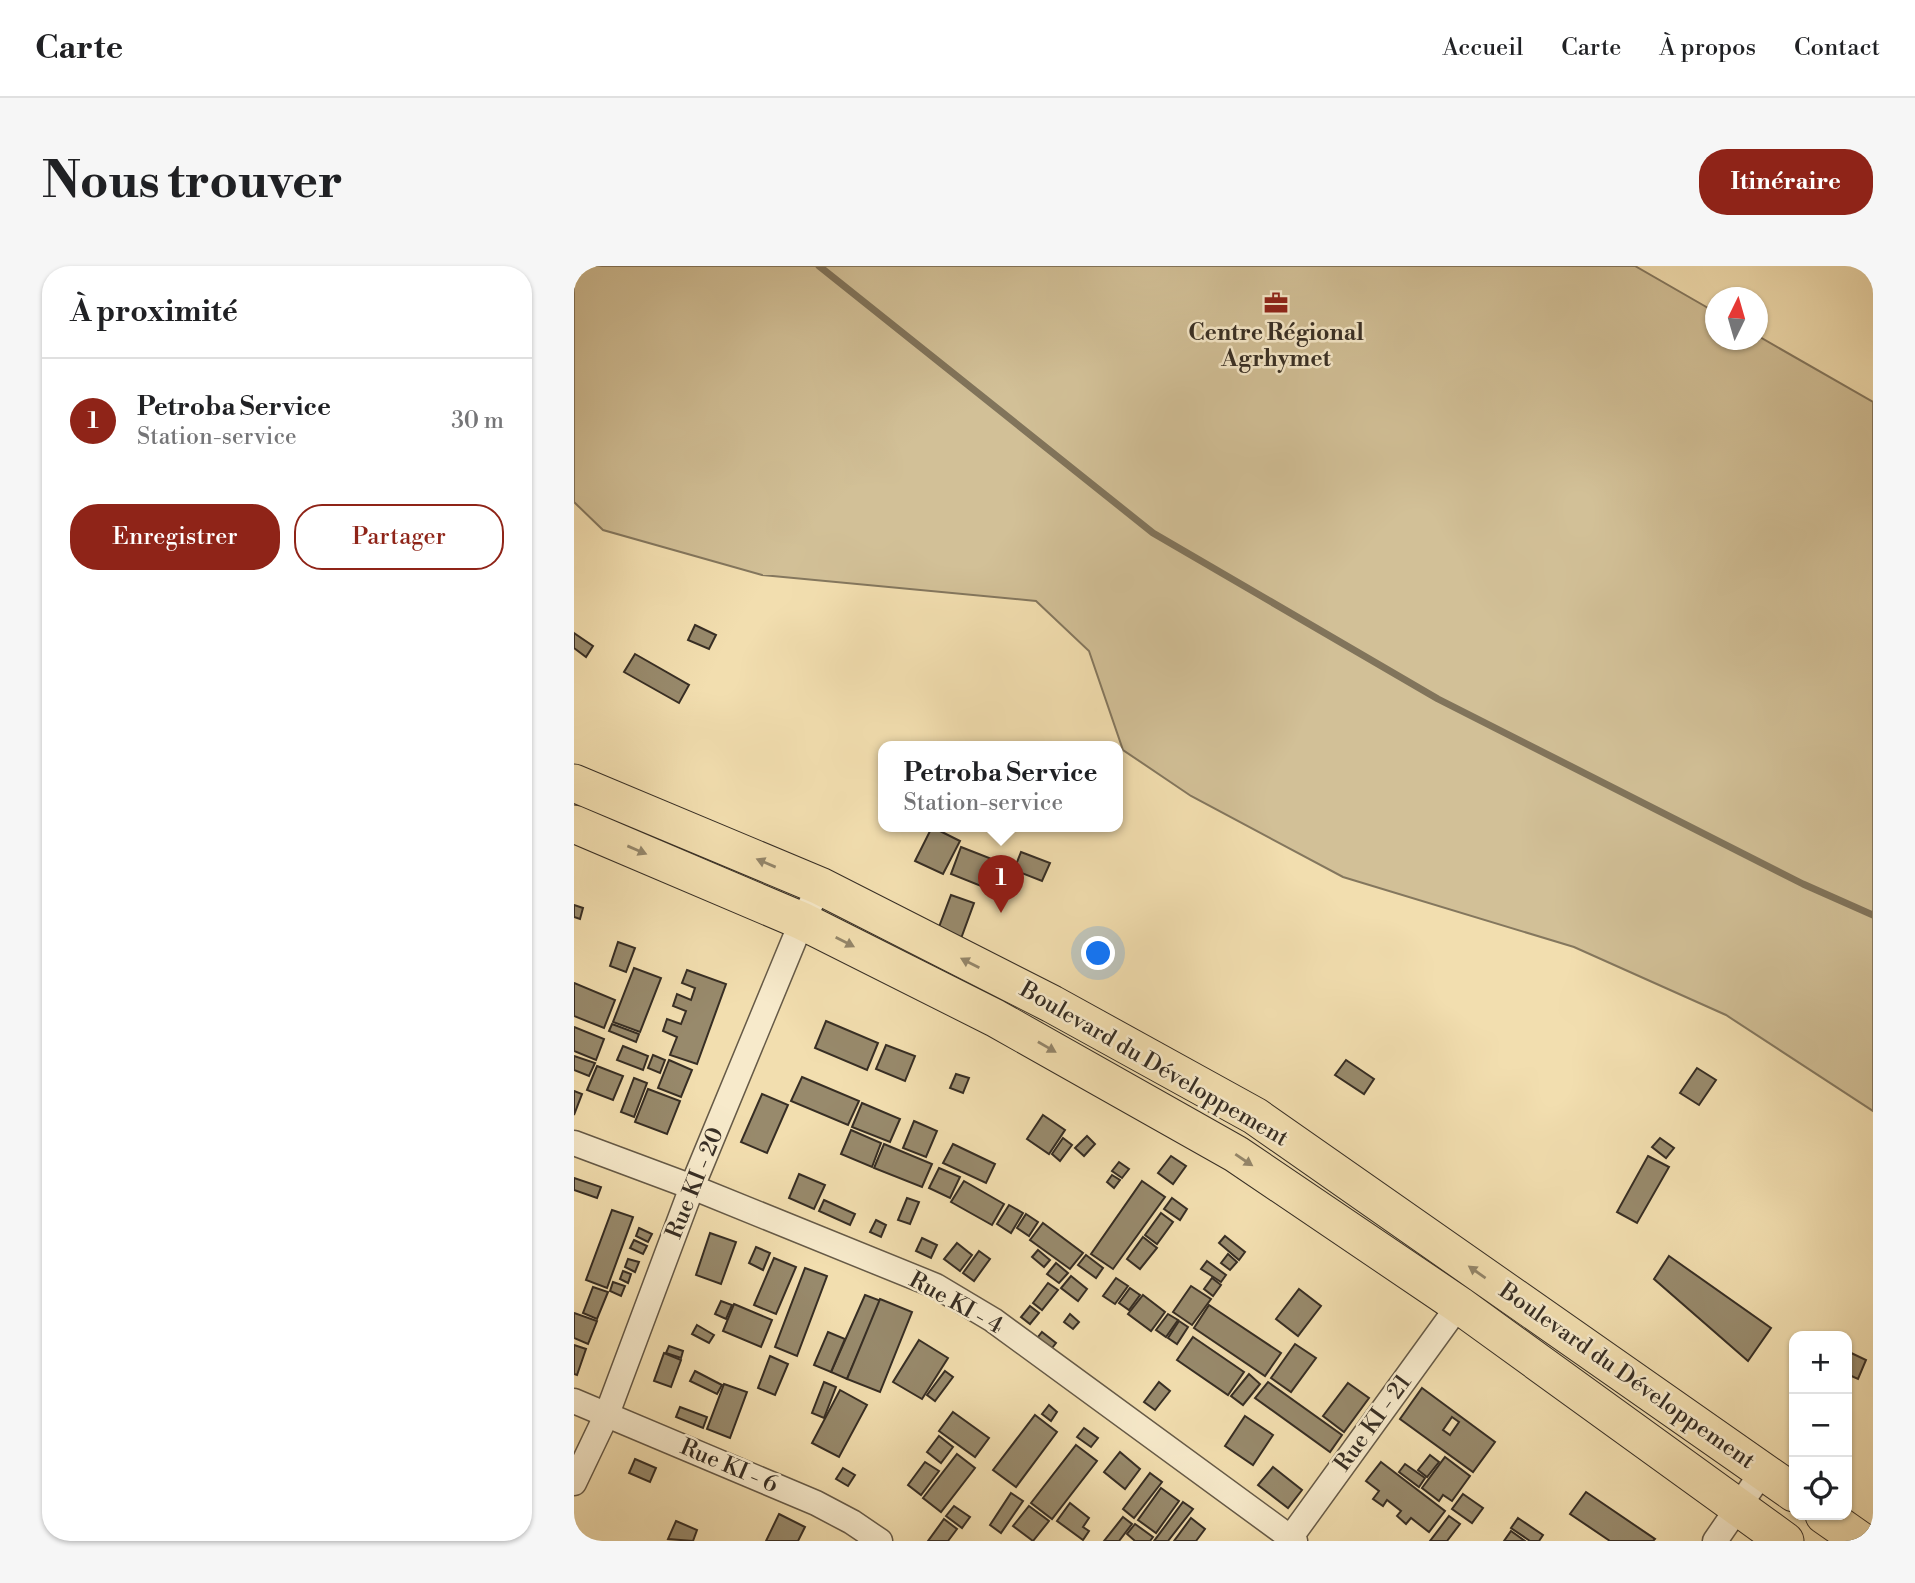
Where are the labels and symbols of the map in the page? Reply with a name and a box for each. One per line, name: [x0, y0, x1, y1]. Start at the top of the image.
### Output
north arrow: [1705, 287, 1768, 350]
office icon: Centre Régional Agrhymet: [1262, 289, 1290, 317]
place label: Centre Régional Agrhymet: [1188, 319, 1364, 373]
one-way arrow: [627, 844, 647, 856]
pin: 1: [978, 855, 1024, 913]
one-way arrow: [755, 857, 776, 868]
your location: [1081, 936, 1115, 970]
one-way arrow: [835, 937, 855, 948]
one-way arrow: [960, 957, 980, 968]
street label: Boulevard du Développement: [1014, 975, 1293, 1153]
one-way arrow: [1037, 1041, 1056, 1053]
street label: Rue KI - 20: [660, 1123, 730, 1243]
one-way arrow: [1235, 1153, 1253, 1167]
one-way arrow: [1468, 1265, 1486, 1279]
street label: Rue KI - 4: [904, 1266, 1008, 1340]
street label: Boulevard du Développement: [1493, 1276, 1760, 1475]
street label: Rue KI - 21: [1329, 1369, 1417, 1477]
street label: Rue KI - 6: [676, 1433, 782, 1499]

